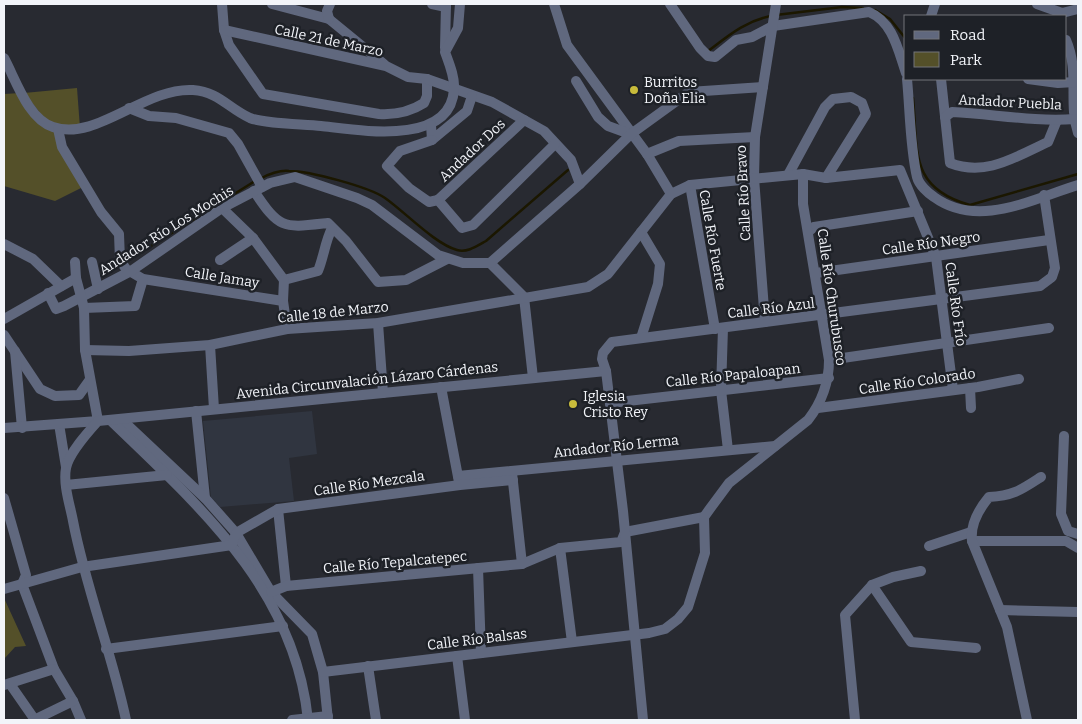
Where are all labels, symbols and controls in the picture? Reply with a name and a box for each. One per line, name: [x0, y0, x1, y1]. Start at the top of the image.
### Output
legend: [904, 15, 1067, 80]
street label: Calle 21 de Marzo: [273, 21, 385, 60]
text: Road: [950, 26, 985, 44]
text: Park: [950, 51, 982, 69]
place label: Burritos Doña Elia: [644, 74, 706, 107]
marker: Burritos Doña Elia: [628, 84, 640, 96]
street label: Andador Puebla: [958, 91, 1063, 114]
street label: Andador Dos: [436, 115, 509, 185]
street label: Calle Río Bravo: [733, 145, 754, 241]
street label: Andador Río Los Mochis: [96, 182, 237, 279]
street label: Calle Río Fuerte: [695, 189, 730, 292]
street label: Calle Río Churubusco: [813, 227, 850, 367]
street label: Calle Río Negro: [881, 228, 981, 259]
street label: Calle Río Frío: [941, 261, 970, 347]
street label: Calle Jamay: [184, 263, 261, 292]
street label: Calle Río Azul: [726, 295, 816, 322]
street label: Calle 18 de Marzo: [277, 298, 389, 327]
street label: Avenida Circunvalación Lázaro Cárdenas: [235, 358, 499, 403]
street label: Calle Río Papaloapan: [665, 360, 801, 391]
street label: Calle Río Colorado: [858, 365, 976, 398]
place label: Iglesia Cristo Rey: [583, 388, 648, 421]
marker: Iglesia Cristo Rey: [567, 398, 579, 410]
street label: Andador Río Lerma: [553, 431, 680, 462]
street label: Calle Río Mezcala: [313, 467, 426, 500]
street label: Calle Río Tepalcatepec: [322, 548, 468, 577]
street label: Calle Río Balsas: [426, 625, 528, 654]

